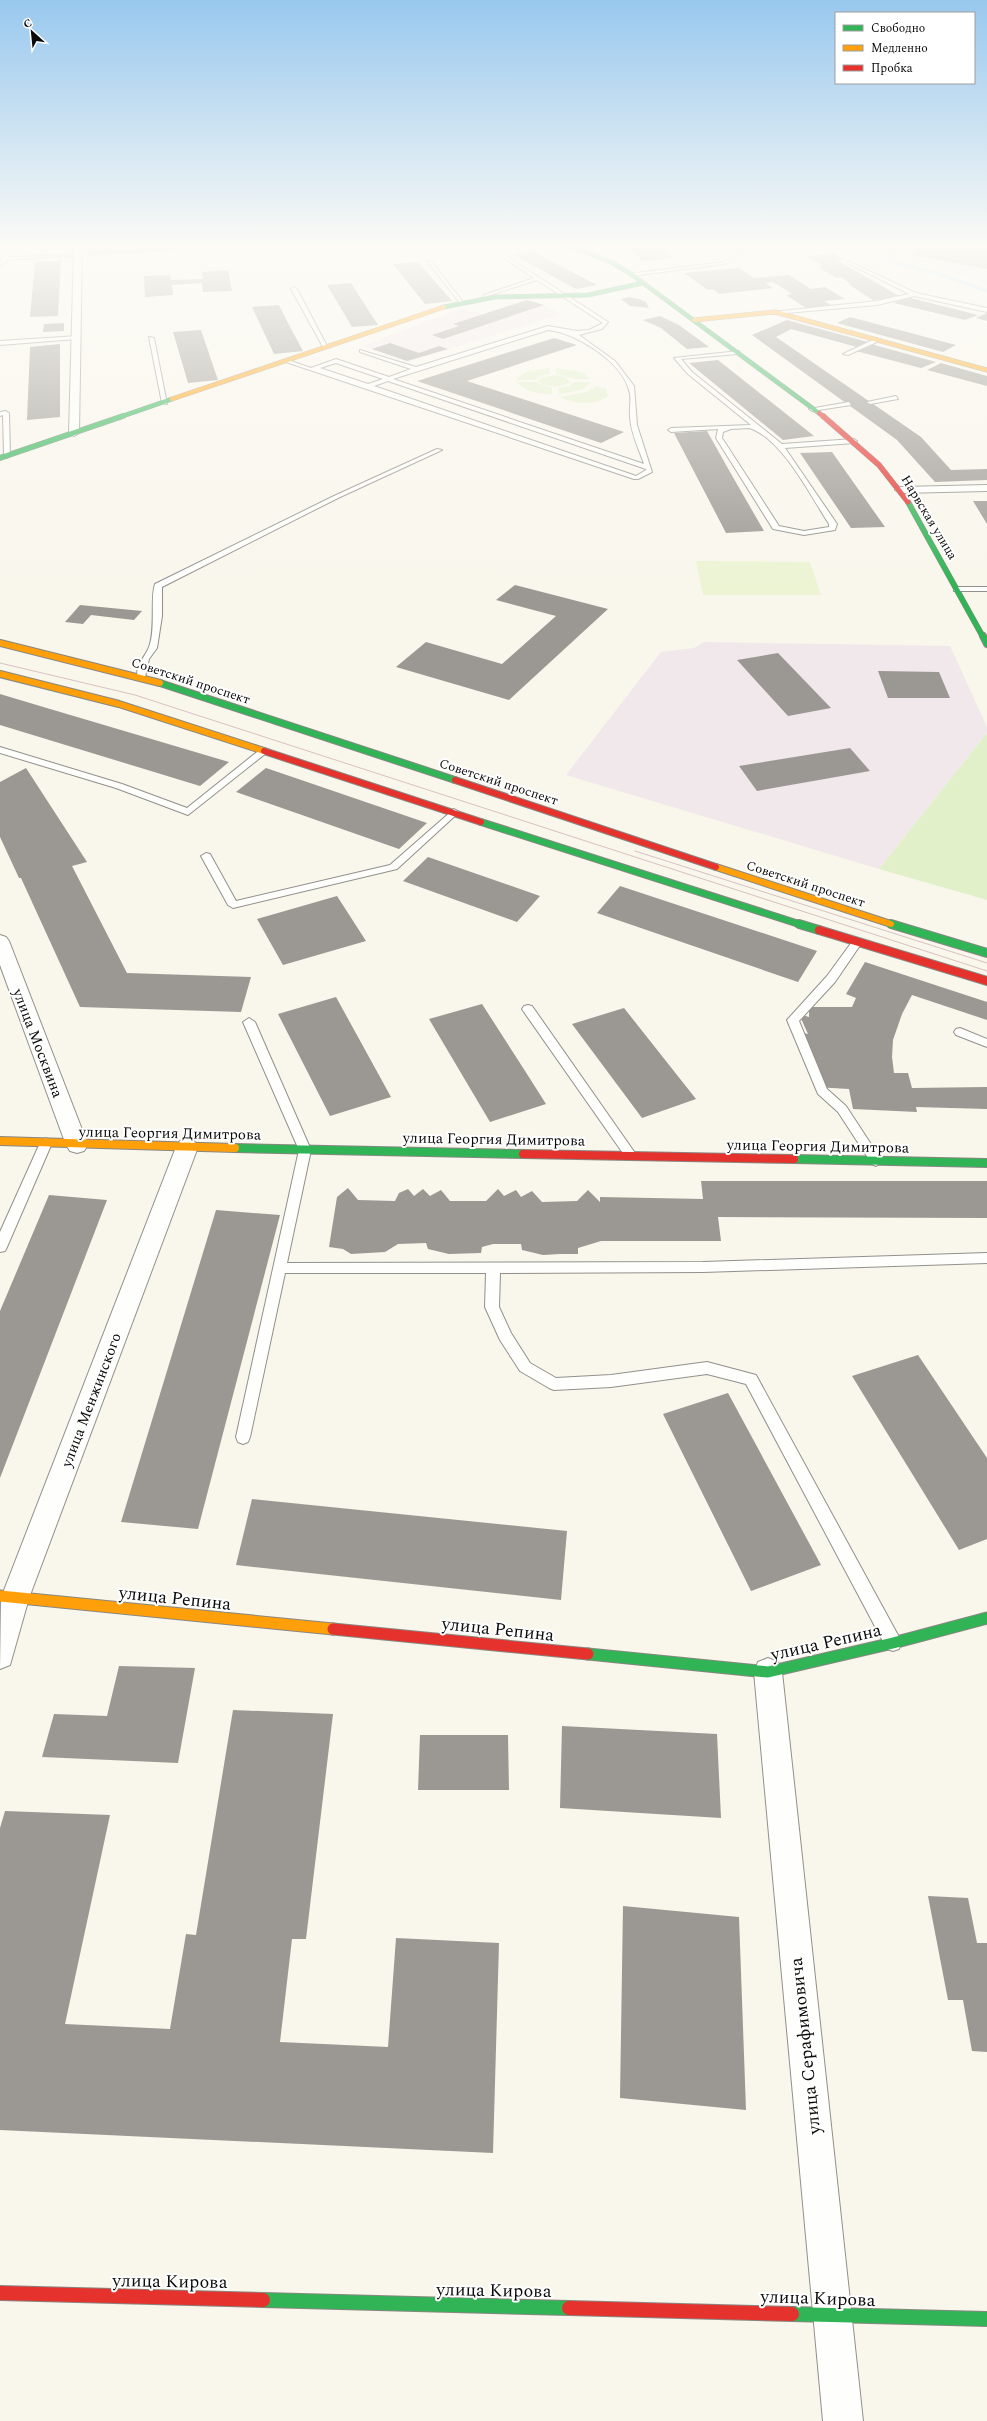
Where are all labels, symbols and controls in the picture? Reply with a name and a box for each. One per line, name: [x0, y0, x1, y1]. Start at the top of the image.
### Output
north arrow: [12, 12, 52, 52]
legend: [835, 12, 975, 84]
text: С: [20, 14, 35, 33]
text: Свободно: [871, 19, 925, 38]
text: Медленно: [871, 39, 928, 58]
text: Пробка: [871, 59, 913, 78]
street label: Нарвская улица: [896, 471, 963, 564]
street label: Советский проспект: [129, 652, 253, 710]
street label: Советский проспект: [437, 753, 561, 811]
street label: Советский проспект: [744, 855, 868, 913]
street label: улица Москвина: [6, 984, 69, 1102]
street label: улица Георгия Димитрова: [78, 1120, 262, 1147]
street label: улица Георгия Димитрова: [402, 1126, 586, 1153]
street label: улица Георгия Димитрова: [726, 1133, 910, 1160]
street label: улица Менжинского: [55, 1330, 128, 1472]
street label: улица Репина: [116, 1579, 233, 1618]
street label: улица Репина: [439, 1610, 556, 1649]
street label: улица Репина: [767, 1617, 884, 1669]
street label: улица Серафимовича: [783, 1956, 828, 2137]
street label: улица Кирова: [111, 2267, 228, 2296]
street label: улица Кирова: [435, 2276, 552, 2305]
street label: улица Кирова: [759, 2283, 876, 2314]

